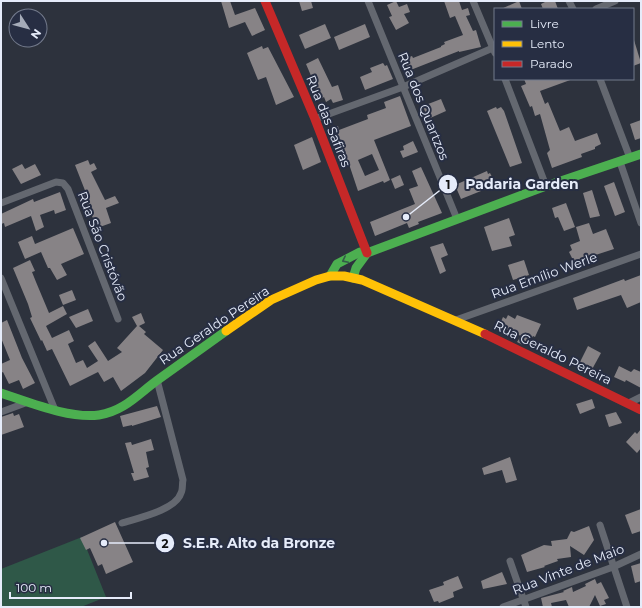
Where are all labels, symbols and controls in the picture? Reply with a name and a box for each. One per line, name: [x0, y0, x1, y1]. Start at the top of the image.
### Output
north arrow: [8, 8, 48, 48]
legend: [494, 8, 634, 80]
text: Livre: [530, 16, 559, 31]
text: N: [28, 26, 44, 42]
text: Lento: [530, 36, 565, 51]
street label: Rua dos Quartzos: [395, 50, 453, 162]
text: Parado: [530, 56, 573, 71]
street label: Rua das Safiras: [303, 73, 355, 169]
callout: Padaria Garden: [438, 171, 587, 197]
text: Padaria Garden: [465, 175, 579, 193]
text: 1: [446, 177, 450, 192]
street label: Rua São Cristóvão: [75, 189, 131, 303]
street label: Rua Emílio Werle: [489, 248, 599, 302]
one-way arrow: [342, 255, 349, 263]
street label: Rua Geraldo Pereira: [156, 282, 272, 368]
street label: Rua Geraldo Pereira: [491, 317, 615, 387]
callout: S.E.R. Alto da Bronze: [155, 530, 343, 556]
text: S.E.R. Alto da Bronze: [183, 534, 335, 552]
text: 2: [161, 536, 169, 551]
street label: Rua Vinte de Maio: [510, 540, 626, 598]
scale bar: [10, 574, 131, 600]
text: 100 m: [16, 580, 52, 595]

